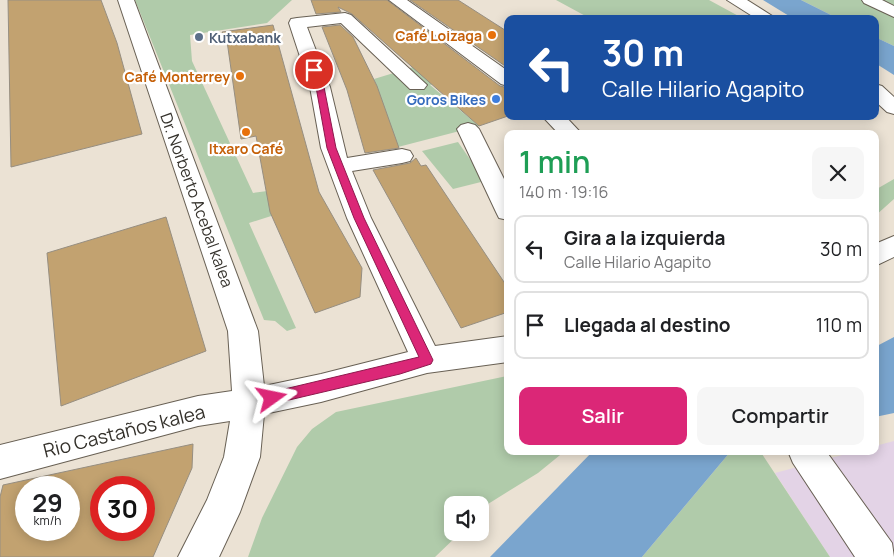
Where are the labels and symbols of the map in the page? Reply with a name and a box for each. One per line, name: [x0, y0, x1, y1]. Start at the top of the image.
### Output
place label: Café Loizaga: [395, 26, 482, 45]
place label: Kutxabank: [209, 28, 281, 47]
marker: Café Loizaga: [486, 29, 498, 41]
marker: Kutxabank: [193, 31, 205, 43]
pin: [293, 49, 335, 91]
place label: Café Monterrey: [124, 67, 230, 86]
marker: Café Monterrey: [234, 70, 246, 82]
place label: Goros Bikes: [407, 90, 486, 109]
marker: Goros Bikes: [490, 93, 502, 105]
street label: Dr. Norberto Acebal kalea: [155, 110, 239, 290]
marker: Itxaro Café: [240, 126, 252, 138]
place label: Itxaro Café: [209, 139, 283, 158]
position arrow: [245, 371, 297, 423]
street label: Rio Castaños kalea: [40, 398, 208, 464]
speed limit sign: 30: [90, 476, 155, 541]

